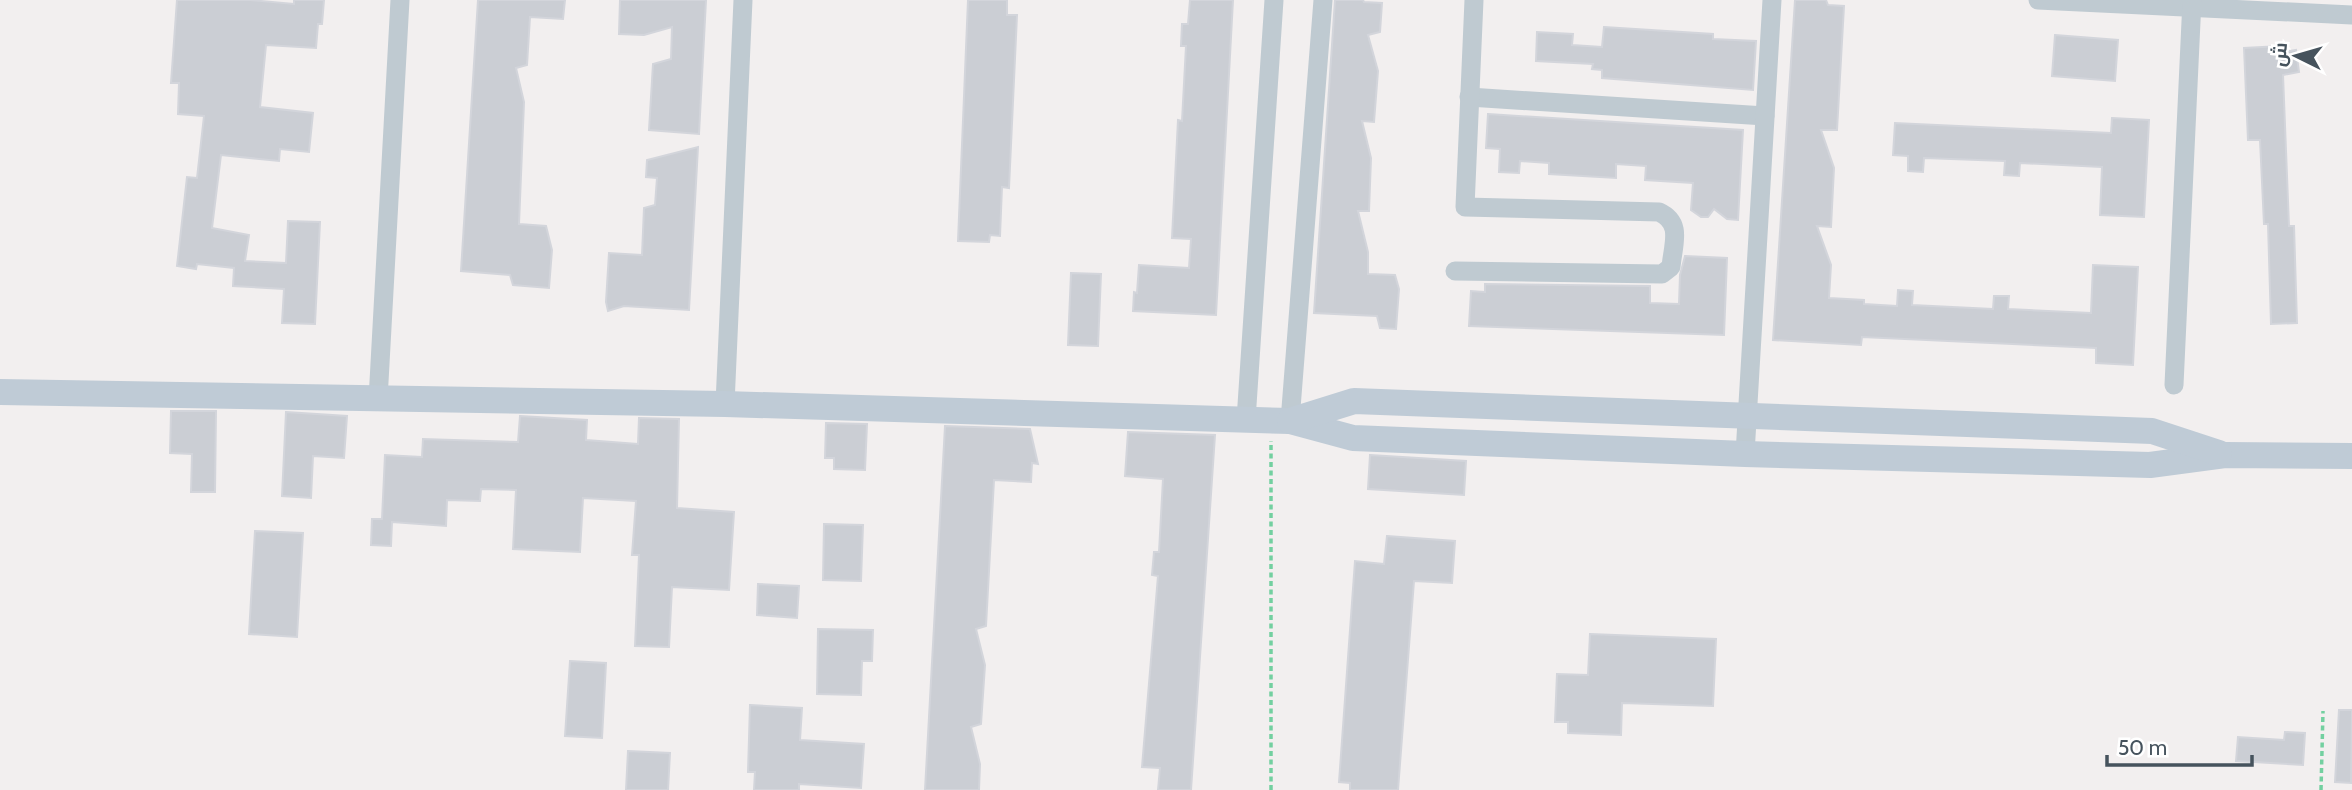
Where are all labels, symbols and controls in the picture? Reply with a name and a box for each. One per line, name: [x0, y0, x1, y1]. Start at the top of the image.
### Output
north arrow: [2261, 21, 2331, 91]
text: ش: [2267, 41, 2292, 68]
scale bar: [2107, 724, 2252, 768]
text: 50 m: [2118, 735, 2167, 760]

